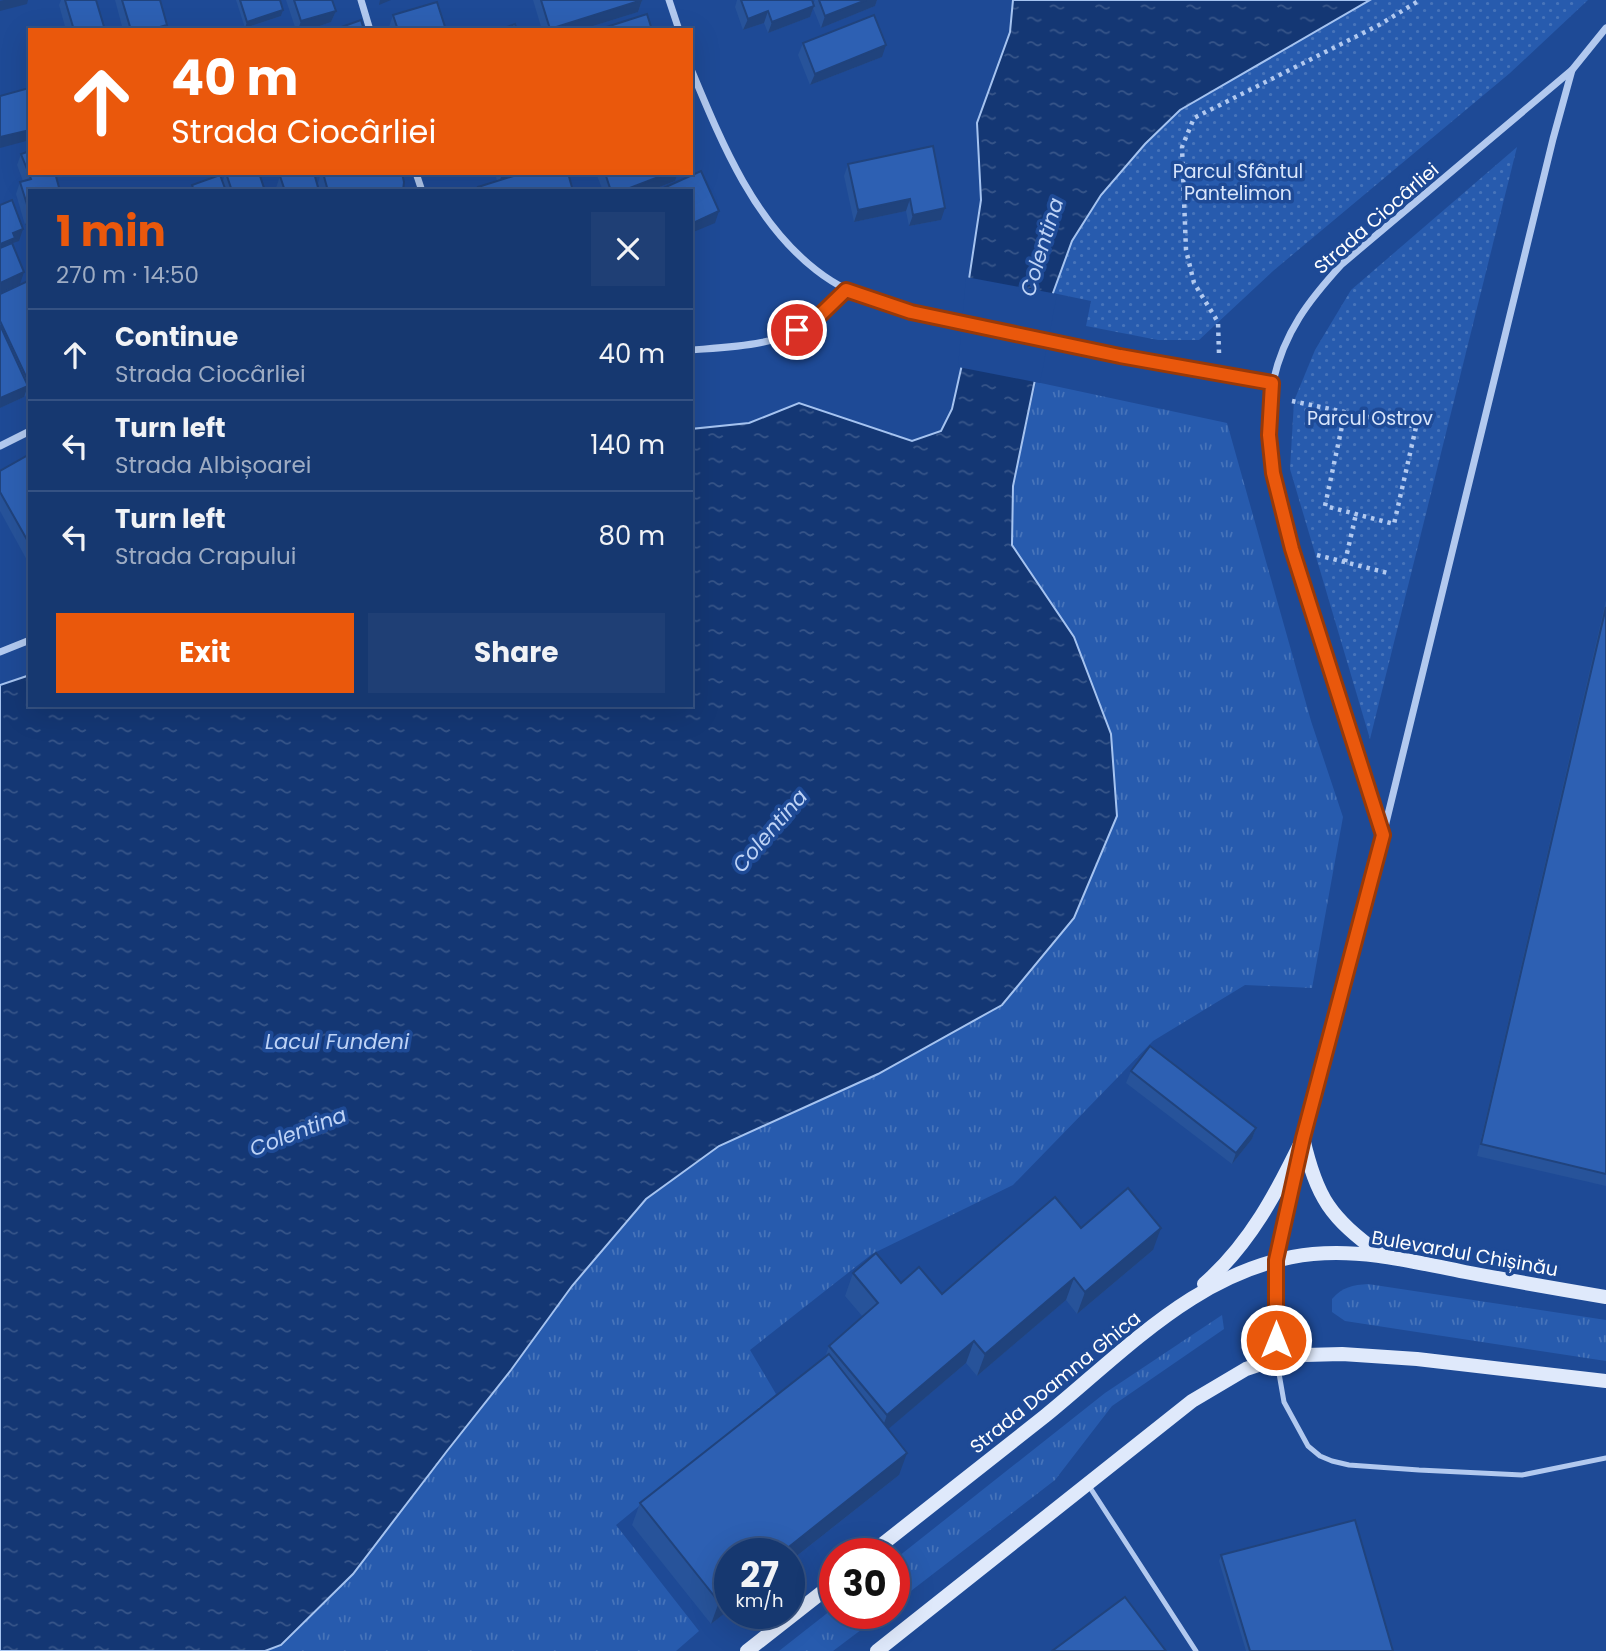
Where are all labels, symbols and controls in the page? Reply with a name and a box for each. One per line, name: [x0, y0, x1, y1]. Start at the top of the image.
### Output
text: 40 m: [171, 44, 298, 112]
icon: ahead: [56, 56, 147, 147]
text: Strada Ciocârliei: [171, 109, 436, 154]
street label: Strada Ciocârliei: [1308, 157, 1445, 280]
park label: Parcul Sfântul Pantelimon: [1173, 158, 1303, 207]
water label: Colentina: [1013, 194, 1070, 300]
text: 1 min: [56, 202, 166, 261]
button: close: [591, 212, 665, 286]
text: 270 m · 14:50: [56, 259, 199, 291]
pin: [767, 300, 827, 360]
icon: arrive: [778, 311, 816, 349]
text: Continue: [115, 319, 238, 355]
icon: ahead: [56, 336, 94, 374]
text: 40 m: [599, 336, 665, 372]
text: Strada Ciocârliei: [115, 358, 306, 390]
park label: Parcul Ostrov: [1307, 405, 1433, 432]
text: Turn left: [115, 410, 226, 446]
icon: left: [56, 427, 94, 465]
text: 140 m: [590, 427, 665, 463]
text: Strada Albișoarei: [115, 449, 311, 481]
text: Turn left: [115, 501, 226, 537]
icon: left: [56, 518, 94, 556]
text: 80 m: [599, 518, 665, 554]
text: Strada Crapului: [115, 540, 296, 572]
button: Exit: [56, 613, 354, 693]
button: Share: [368, 613, 665, 693]
water label: Colentina: [725, 783, 814, 879]
water label: Lacul Fundeni: [265, 1027, 410, 1056]
water label: Colentina: [245, 1100, 351, 1163]
street label: Bulevardul Chișinău: [1370, 1224, 1560, 1283]
position arrow: [1239, 1303, 1313, 1377]
street label: Strada Doamna Ghica: [964, 1305, 1147, 1460]
speed limit sign: 30: [819, 1538, 910, 1629]
text: 27: [740, 1550, 779, 1599]
text: km/h: [736, 1588, 783, 1613]

